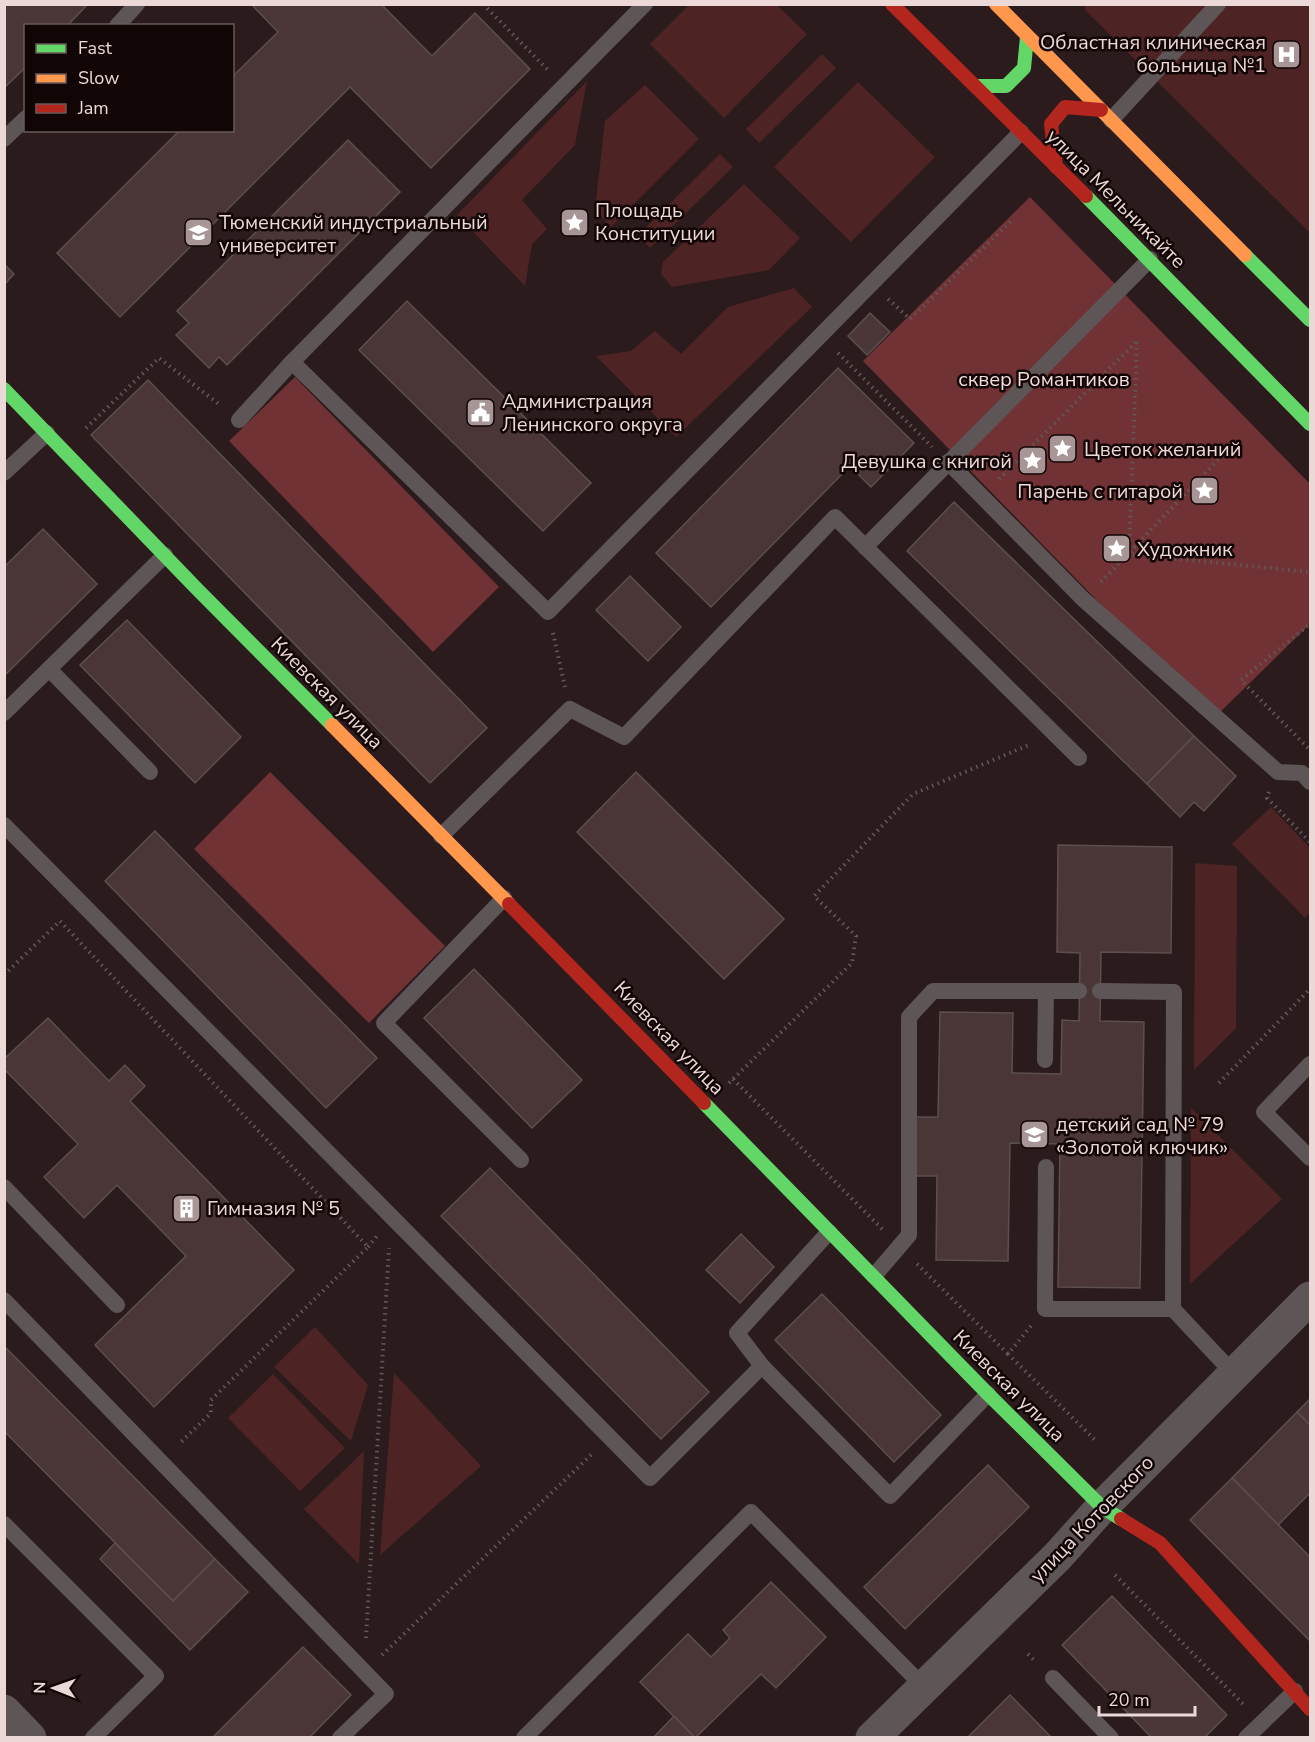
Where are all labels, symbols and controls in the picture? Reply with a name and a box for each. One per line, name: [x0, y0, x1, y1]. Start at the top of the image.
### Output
legend: [24, 24, 234, 132]
place label: Областная клиническая больница №1: [1040, 29, 1266, 79]
text: Fast: [78, 36, 113, 60]
hospital icon: Областная клиническая больница №1: [1271, 38, 1303, 70]
text: Slow: [78, 66, 119, 90]
text: Jam: [77, 96, 109, 120]
street label: улица Мельникайте: [1040, 123, 1192, 275]
place label: Площадь Конституции: [595, 197, 716, 247]
place icon: Площадь Конституции: [558, 206, 590, 238]
place label: Тюменский индустриальный университет: [219, 209, 488, 259]
school or university icon: Тюменский индустриальный университет: [182, 217, 214, 249]
park label: сквер Романтиков: [958, 366, 1130, 393]
place label: Администрация Ленинского округа: [502, 388, 683, 438]
public building icon: Администрация Ленинского округа: [465, 397, 497, 429]
place icon: Цветок желаний: [1047, 433, 1079, 465]
place label: Цветок желаний: [1084, 436, 1241, 463]
place icon: Девушка с книгой: [1017, 445, 1049, 477]
place label: Девушка с книгой: [842, 448, 1012, 475]
place icon: Парень с гитарой: [1188, 475, 1220, 507]
place label: Парень с гитарой: [1017, 478, 1183, 505]
place icon: Художник: [1100, 533, 1132, 565]
place label: Художник: [1137, 536, 1233, 563]
street label: Киевская улица: [265, 631, 389, 755]
street label: Киевская улица: [608, 975, 730, 1101]
place label: детский сад № 79 «Золотой ключик»: [1056, 1111, 1228, 1161]
school or university icon: детский сад № 79 «Золотой ключик»: [1019, 1119, 1051, 1151]
building icon: Гимназия № 5: [170, 1192, 202, 1224]
place label: Гимназия № 5: [207, 1195, 340, 1222]
street label: Киевская улица: [947, 1324, 1071, 1448]
street label: улица Котовского: [1024, 1449, 1160, 1589]
north arrow: [24, 1658, 84, 1718]
scale bar: [1099, 1679, 1195, 1717]
text: N: [29, 1682, 51, 1694]
text: 20 m: [1108, 1688, 1150, 1712]

